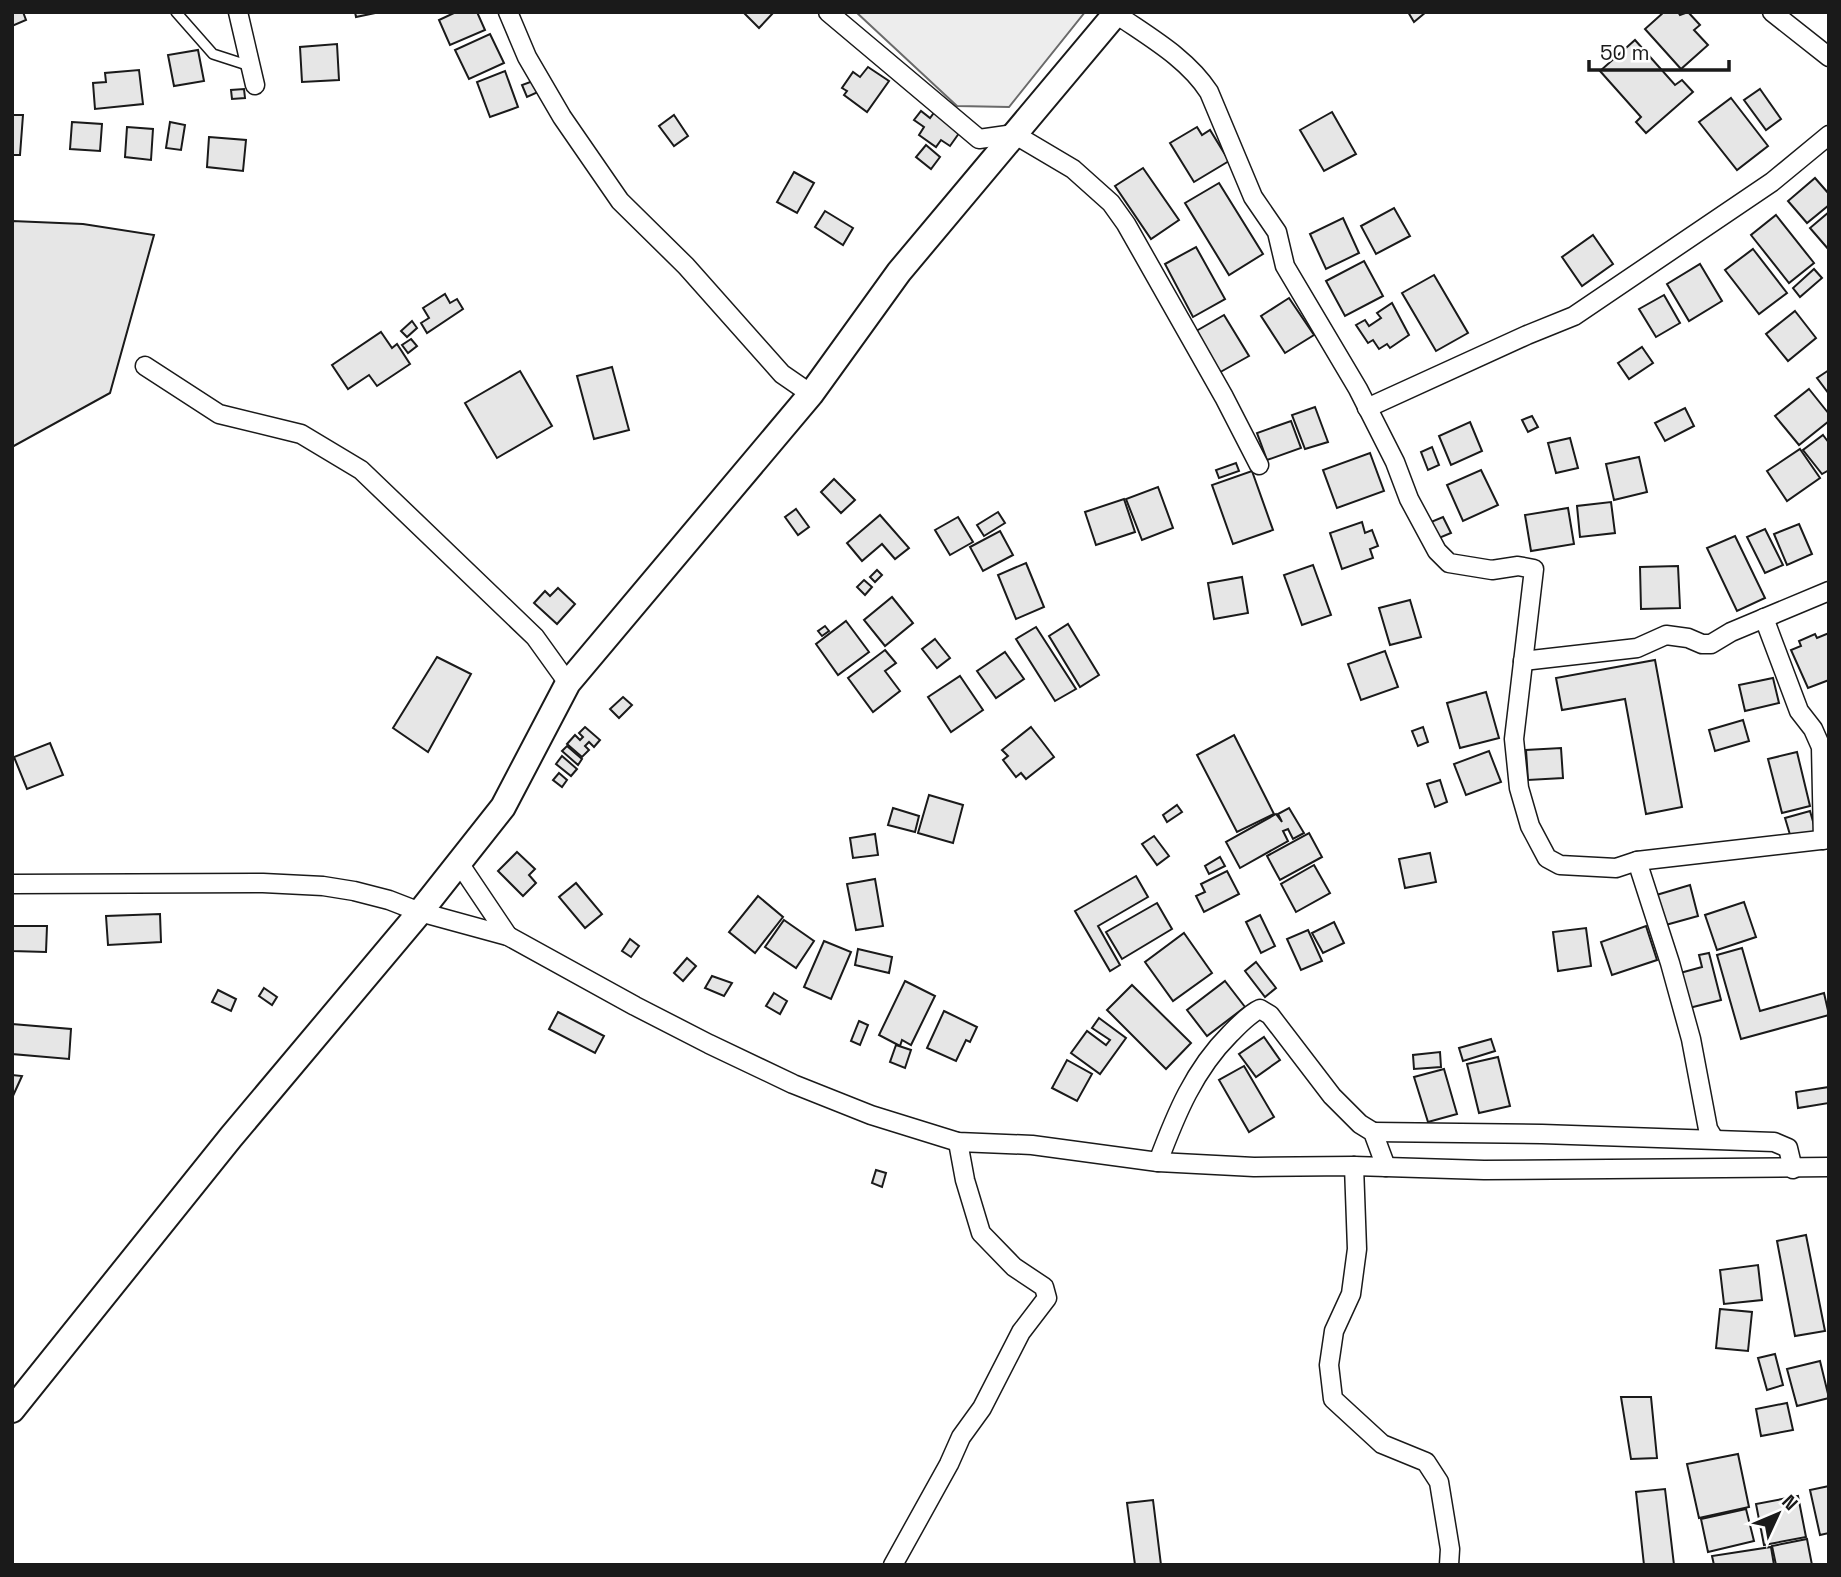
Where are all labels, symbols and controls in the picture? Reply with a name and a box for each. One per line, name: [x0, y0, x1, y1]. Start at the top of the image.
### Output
scale bar: [1589, 28, 1729, 72]
text: 50 m: [1600, 39, 1650, 66]
north arrow: [1743, 1479, 1813, 1549]
text: N: [1776, 1489, 1803, 1516]

